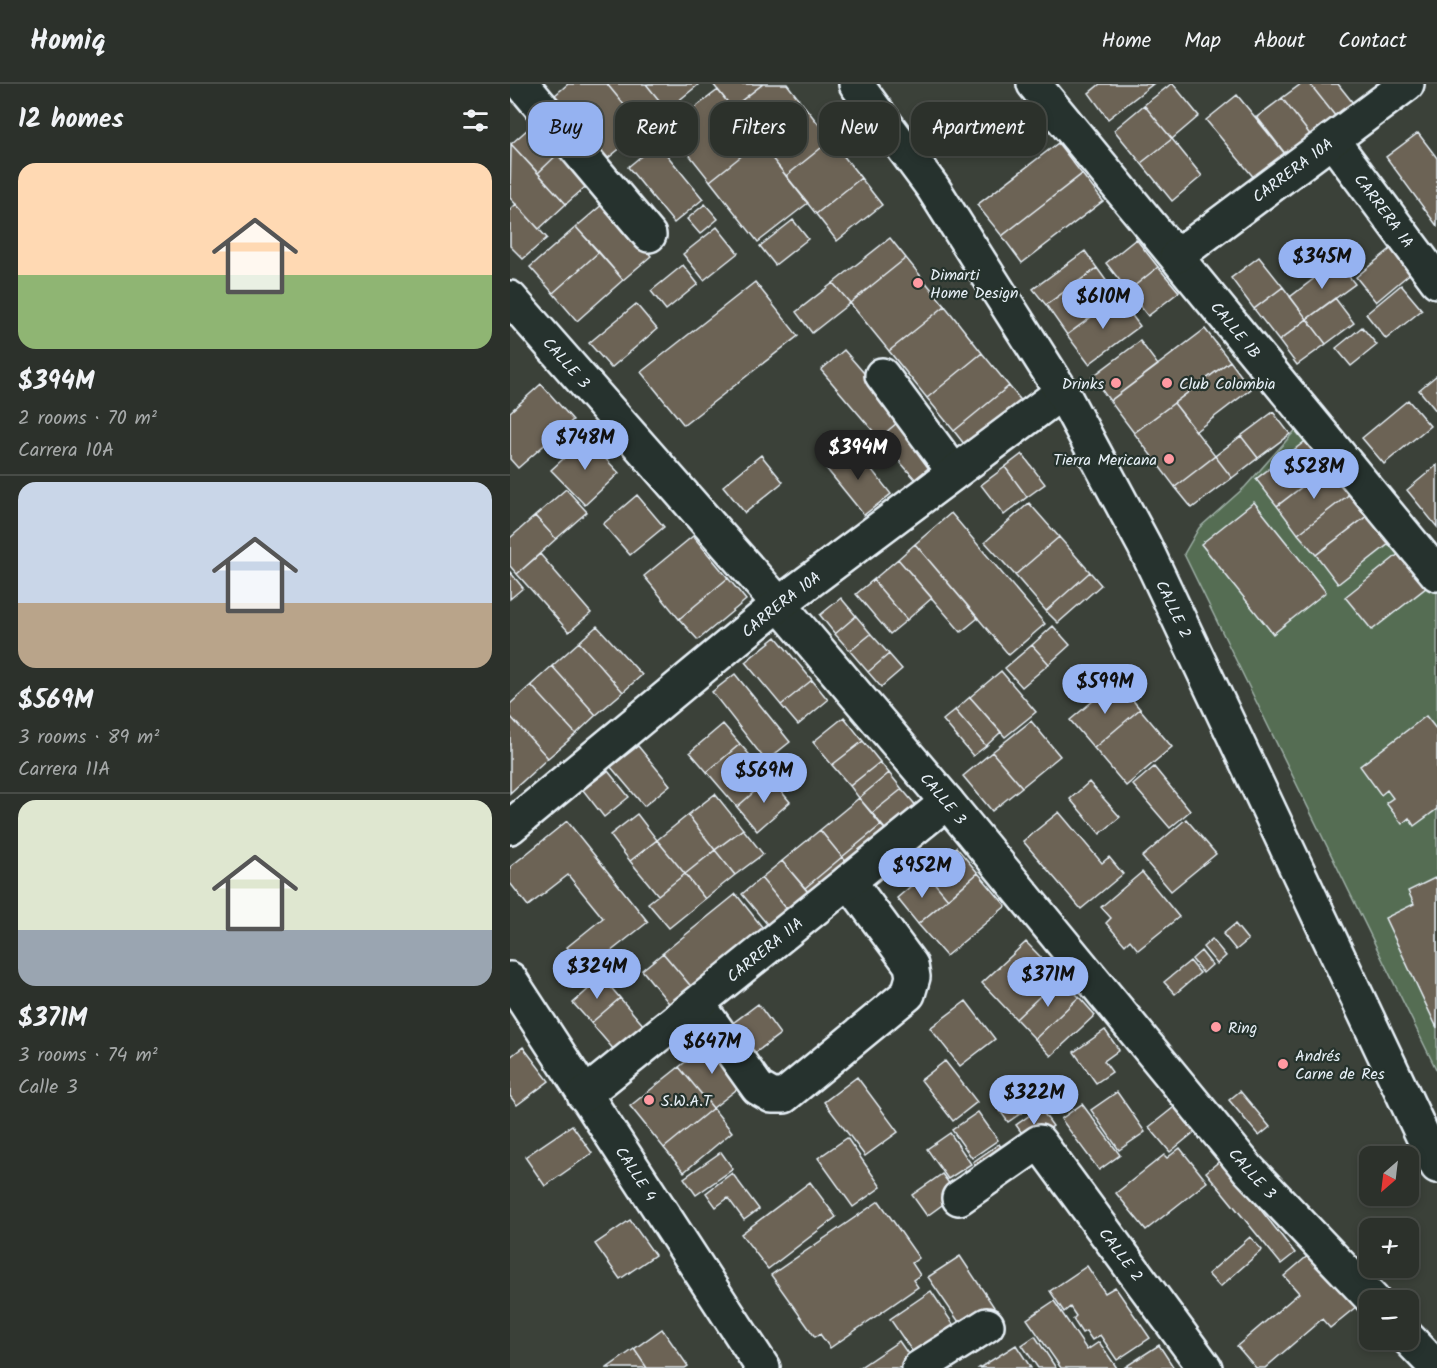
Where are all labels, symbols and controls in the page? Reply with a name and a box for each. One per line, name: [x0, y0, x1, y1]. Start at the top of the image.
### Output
text: Homiq: [30, 19, 106, 64]
text: Home: [1102, 25, 1151, 58]
text: Map: [1184, 25, 1221, 58]
text: About: [1254, 25, 1305, 58]
text: Contact: [1338, 25, 1407, 58]
text: 12 homes: [18, 99, 124, 141]
chip: Buy: [528, 102, 603, 156]
chip: Rent: [615, 102, 698, 156]
chip: Filters: [710, 102, 807, 156]
chip: New: [819, 102, 899, 156]
chip: Apartment: [911, 102, 1046, 156]
icon: filters: [459, 104, 492, 137]
street label: CARRERA 10A: [1247, 132, 1339, 210]
street label: CARRERA 1A: [1347, 169, 1420, 254]
icon: home: [201, 202, 309, 310]
pin: $345M: [1280, 239, 1364, 290]
text: $345M: [1293, 242, 1351, 274]
place label: Dimarti Home Design: [930, 263, 1019, 306]
marker: Dimarti Home Design: [911, 276, 925, 290]
pin: $610M: [1061, 279, 1145, 330]
text: $610M: [1076, 282, 1130, 314]
street label: CALLE 1B: [1204, 296, 1266, 365]
street label: CALLE 3: [536, 332, 595, 395]
text: $394M: [18, 361, 95, 403]
place label: Drinks: [1062, 372, 1104, 397]
place label: Club Colombia: [1179, 372, 1275, 397]
marker: Drinks: [1109, 376, 1123, 390]
marker: Club Colombia: [1160, 376, 1174, 390]
text: 2 rooms · 70 m²: [18, 403, 157, 435]
pin: $748M: [543, 420, 627, 471]
text: $748M: [555, 423, 615, 455]
pin: $394M: [816, 430, 900, 481]
text: $394M: [829, 433, 887, 465]
text: Carrera 10A: [18, 435, 114, 467]
place label: Tierra Mericana: [1053, 448, 1157, 473]
pin: $528M: [1272, 449, 1356, 500]
marker: Tierra Mericana: [1162, 452, 1176, 466]
text: $528M: [1284, 452, 1344, 484]
icon: home: [201, 521, 309, 629]
street label: CARRERA 10A: [736, 565, 827, 644]
street label: CALLE 2: [1148, 576, 1197, 643]
pin: $599M: [1063, 664, 1147, 715]
text: $599M: [1076, 667, 1134, 699]
text: $569M: [18, 680, 93, 722]
text: 3 rooms · 89 m²: [18, 722, 159, 754]
pin: $569M: [722, 753, 806, 804]
text: Carrera 11A: [18, 754, 110, 786]
text: $569M: [735, 756, 793, 788]
street label: CALLE 3: [913, 767, 972, 831]
icon: home: [201, 839, 309, 947]
pin: $952M: [880, 848, 964, 899]
text: $952M: [893, 851, 951, 883]
street label: CARRERA 11A: [722, 911, 810, 989]
pin: $324M: [555, 949, 639, 1000]
text: $324M: [567, 952, 627, 984]
pin: $371M: [1006, 957, 1090, 1008]
text: $371M: [1021, 960, 1075, 992]
text: $371M: [18, 998, 87, 1040]
place label: Ring: [1228, 1016, 1257, 1041]
marker: Ring: [1209, 1020, 1223, 1034]
pin: $647M: [670, 1024, 754, 1075]
text: $647M: [683, 1027, 741, 1059]
text: 3 rooms · 74 m²: [18, 1040, 158, 1072]
place label: Andrés Carne de Res: [1295, 1044, 1385, 1087]
marker: Andrés Carne de Res: [1276, 1057, 1290, 1071]
text: Calle 3: [18, 1072, 78, 1104]
pin: $322M: [992, 1075, 1076, 1126]
text: $322M: [1003, 1078, 1065, 1110]
place label: S.W.A.T: [661, 1089, 713, 1114]
marker: S.W.A.T: [642, 1093, 656, 1107]
street label: CALLE 4: [608, 1142, 663, 1207]
street label: CALLE 3: [1222, 1143, 1282, 1206]
north arrow: [1359, 1146, 1419, 1206]
map controls: [1359, 1146, 1419, 1350]
button: +: [1359, 1218, 1419, 1278]
street label: CALLE 2: [1092, 1223, 1149, 1288]
button: −: [1359, 1290, 1419, 1350]

